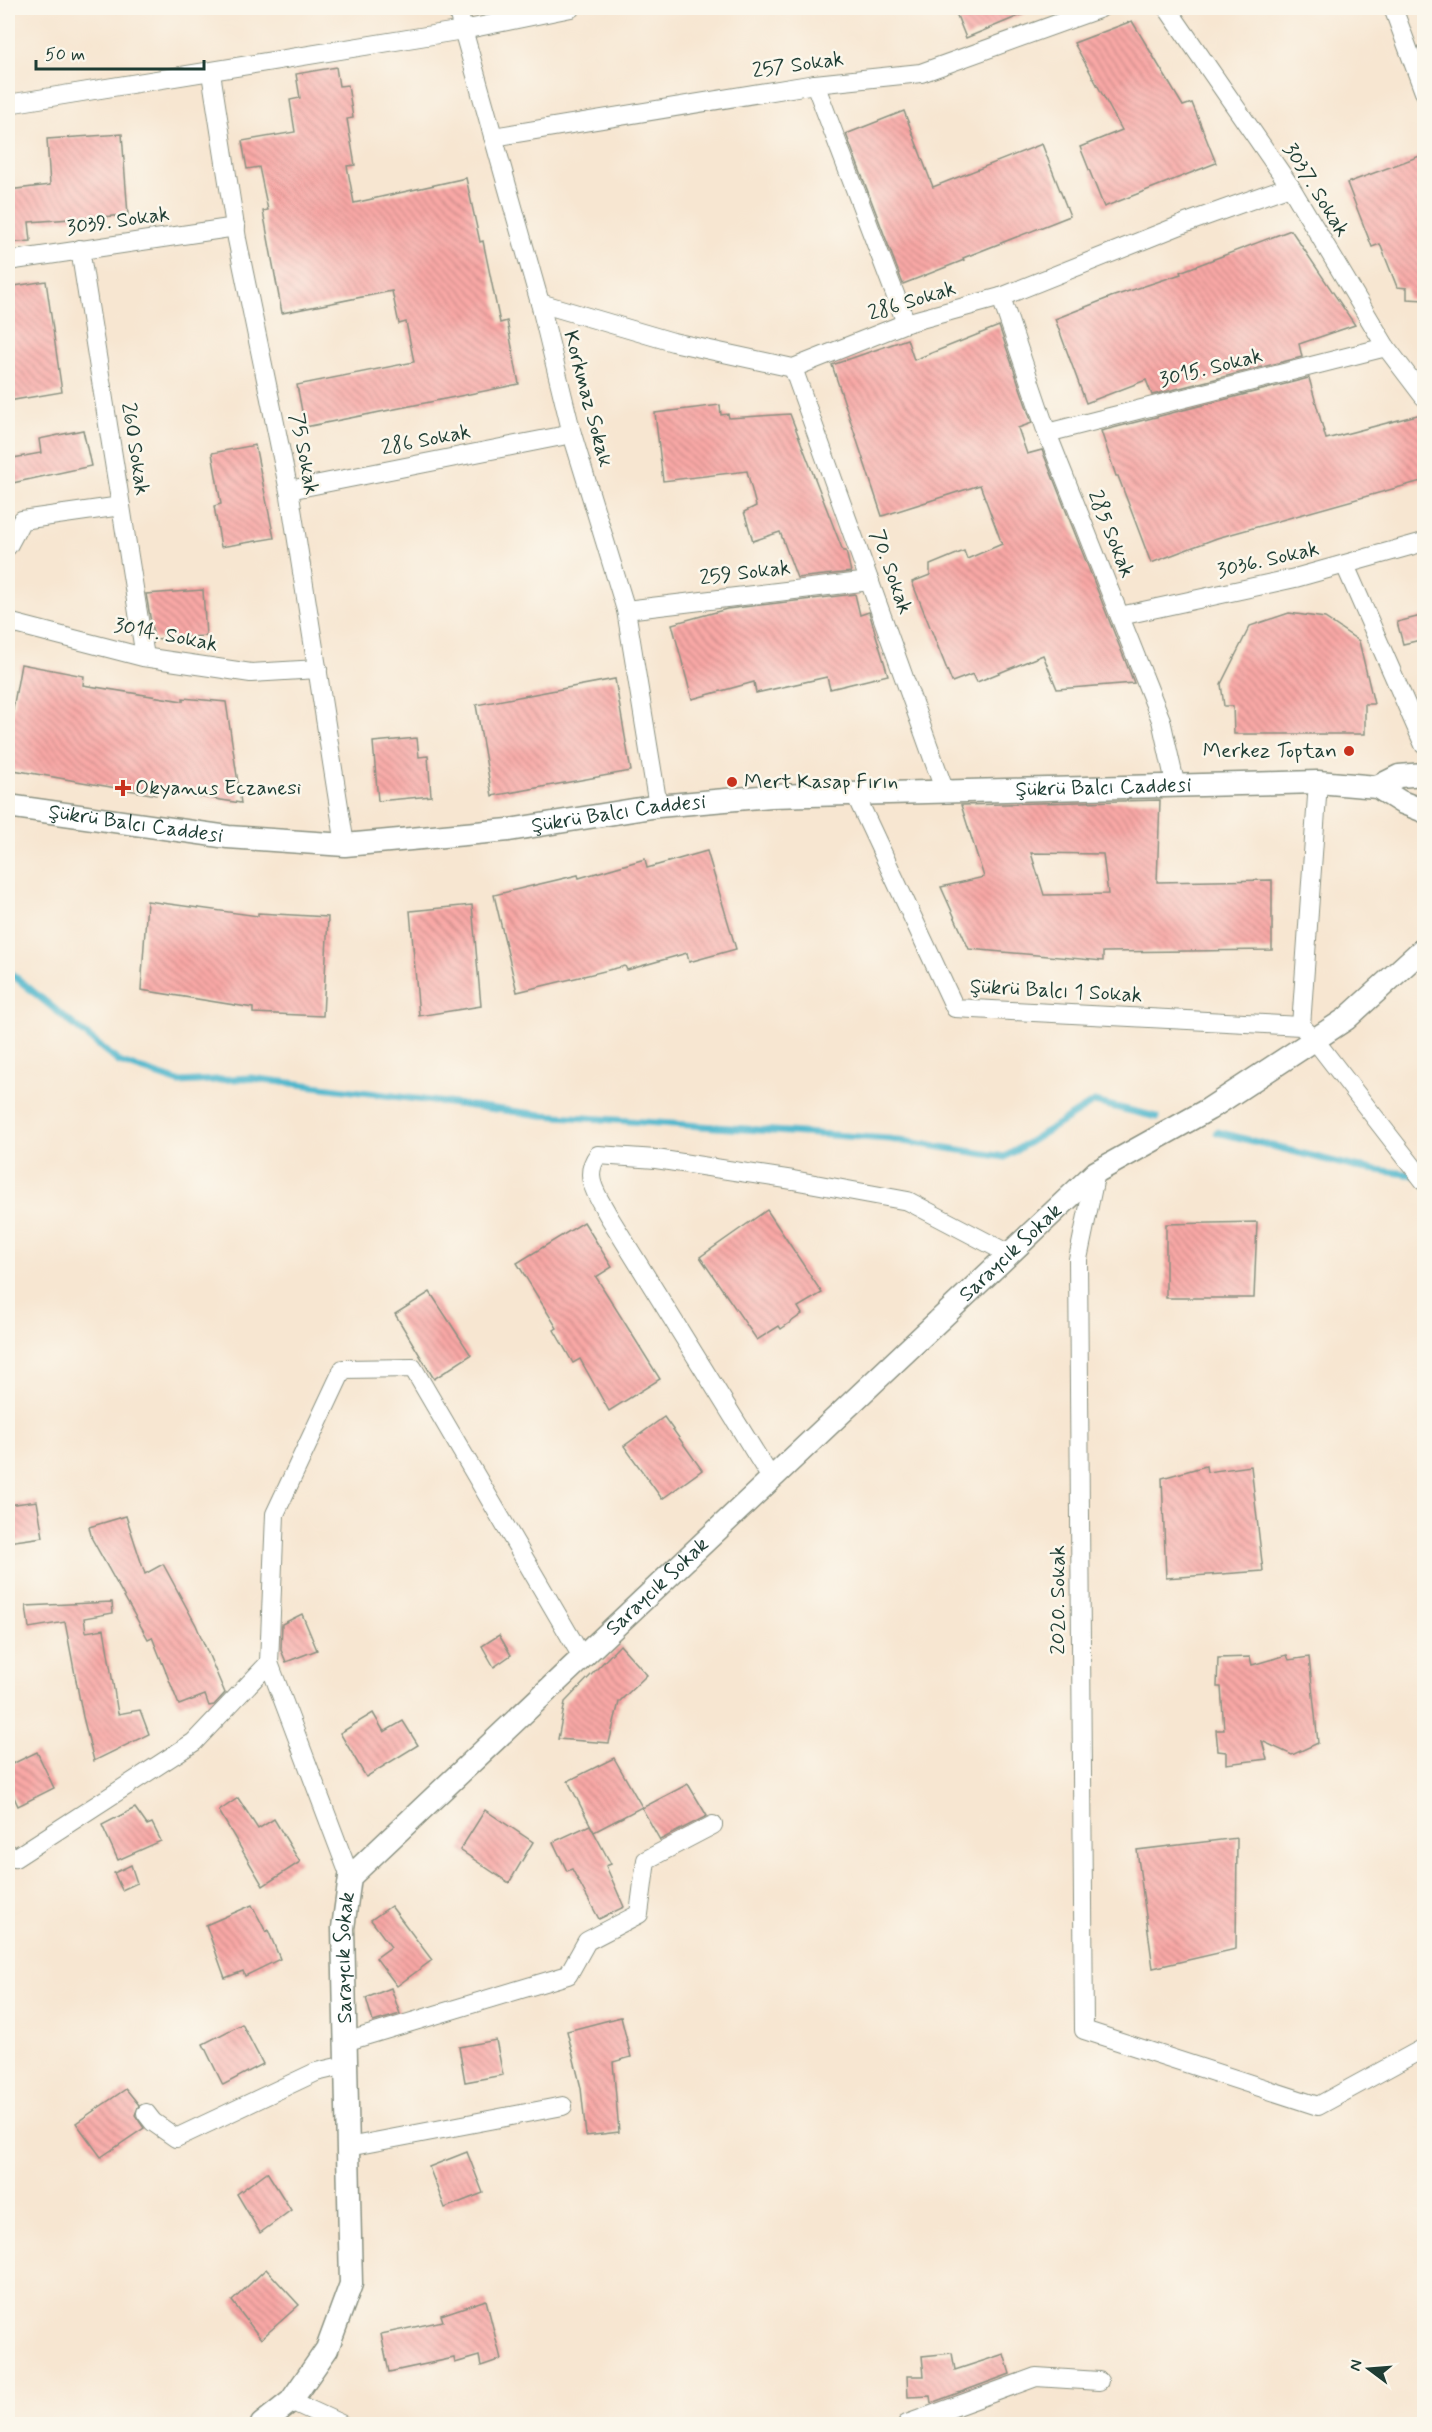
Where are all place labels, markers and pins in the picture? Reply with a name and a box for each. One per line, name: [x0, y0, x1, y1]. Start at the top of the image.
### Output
place label: Merkez Toptan: [1203, 737, 1337, 765]
marker: Merkez Toptan: [1342, 744, 1356, 758]
place label: Mert Kasap Fırın: [744, 768, 898, 796]
place label: Okyanus Eczanesi: [135, 774, 302, 802]
marker: Mert Kasap Fırın: [725, 775, 739, 789]
marker: Okyanus Eczanesi: [116, 781, 130, 795]

